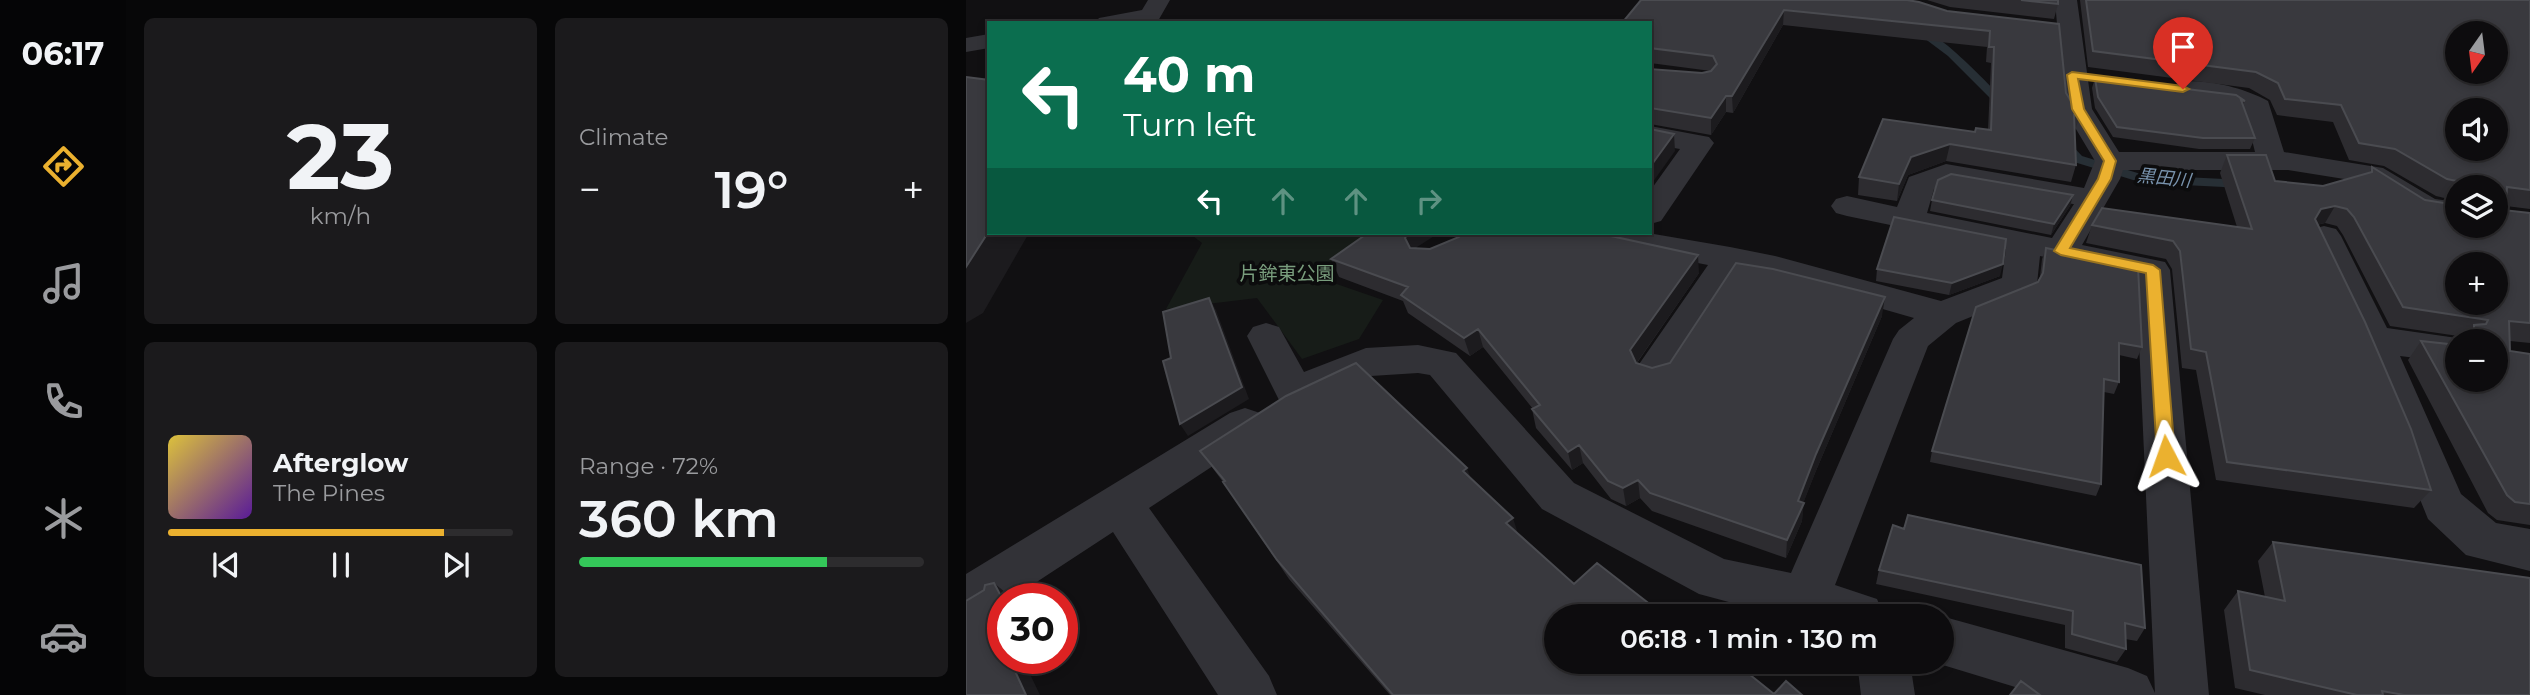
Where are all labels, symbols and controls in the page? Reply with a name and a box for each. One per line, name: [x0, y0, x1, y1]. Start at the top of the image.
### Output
pin: [2153, 17, 2213, 89]
north arrow: [2445, 21, 2508, 84]
map controls: [2445, 21, 2508, 392]
icon: arrive: [2164, 28, 2202, 66]
text: 06:17: [22, 34, 104, 73]
text: 40 m: [1123, 45, 1255, 104]
icon: left: [1008, 49, 1099, 140]
button: sound: [2445, 98, 2508, 161]
text: 23: [287, 101, 394, 212]
text: Turn left: [1123, 105, 1257, 144]
text: Climate: [579, 123, 668, 151]
icon: directions: [39, 142, 88, 191]
text: 19°: [714, 158, 789, 221]
water label: 黒田川: [2136, 164, 2194, 192]
text: −: [579, 166, 601, 213]
text: +: [902, 166, 924, 213]
button: layers: [2445, 175, 2508, 238]
icon: left: [1191, 182, 1229, 220]
icon: ahead: [1264, 182, 1302, 220]
icon: ahead: [1337, 182, 1375, 220]
icon: right: [1410, 182, 1448, 220]
text: km/h: [310, 202, 371, 230]
button: +: [2445, 252, 2508, 315]
icon: music: [39, 259, 88, 308]
park label: 片鉾東公園: [1239, 262, 1335, 285]
button: −: [2445, 329, 2508, 392]
icon: phone: [39, 377, 88, 426]
position arrow: [2129, 419, 2203, 493]
text: Afterglow: [273, 447, 408, 479]
text: Range · 72%: [579, 452, 718, 480]
text: The Pines: [273, 479, 385, 507]
text: 360 km: [579, 487, 779, 550]
icon: climate: [39, 494, 88, 543]
icon: previous: [207, 546, 245, 584]
icon: pause: [322, 546, 360, 584]
icon: next: [437, 546, 475, 584]
speed limit sign: 30: [987, 583, 1078, 674]
icon: car: [39, 612, 88, 661]
text: 06:18 · 1 min · 130 m: [1620, 623, 1878, 655]

